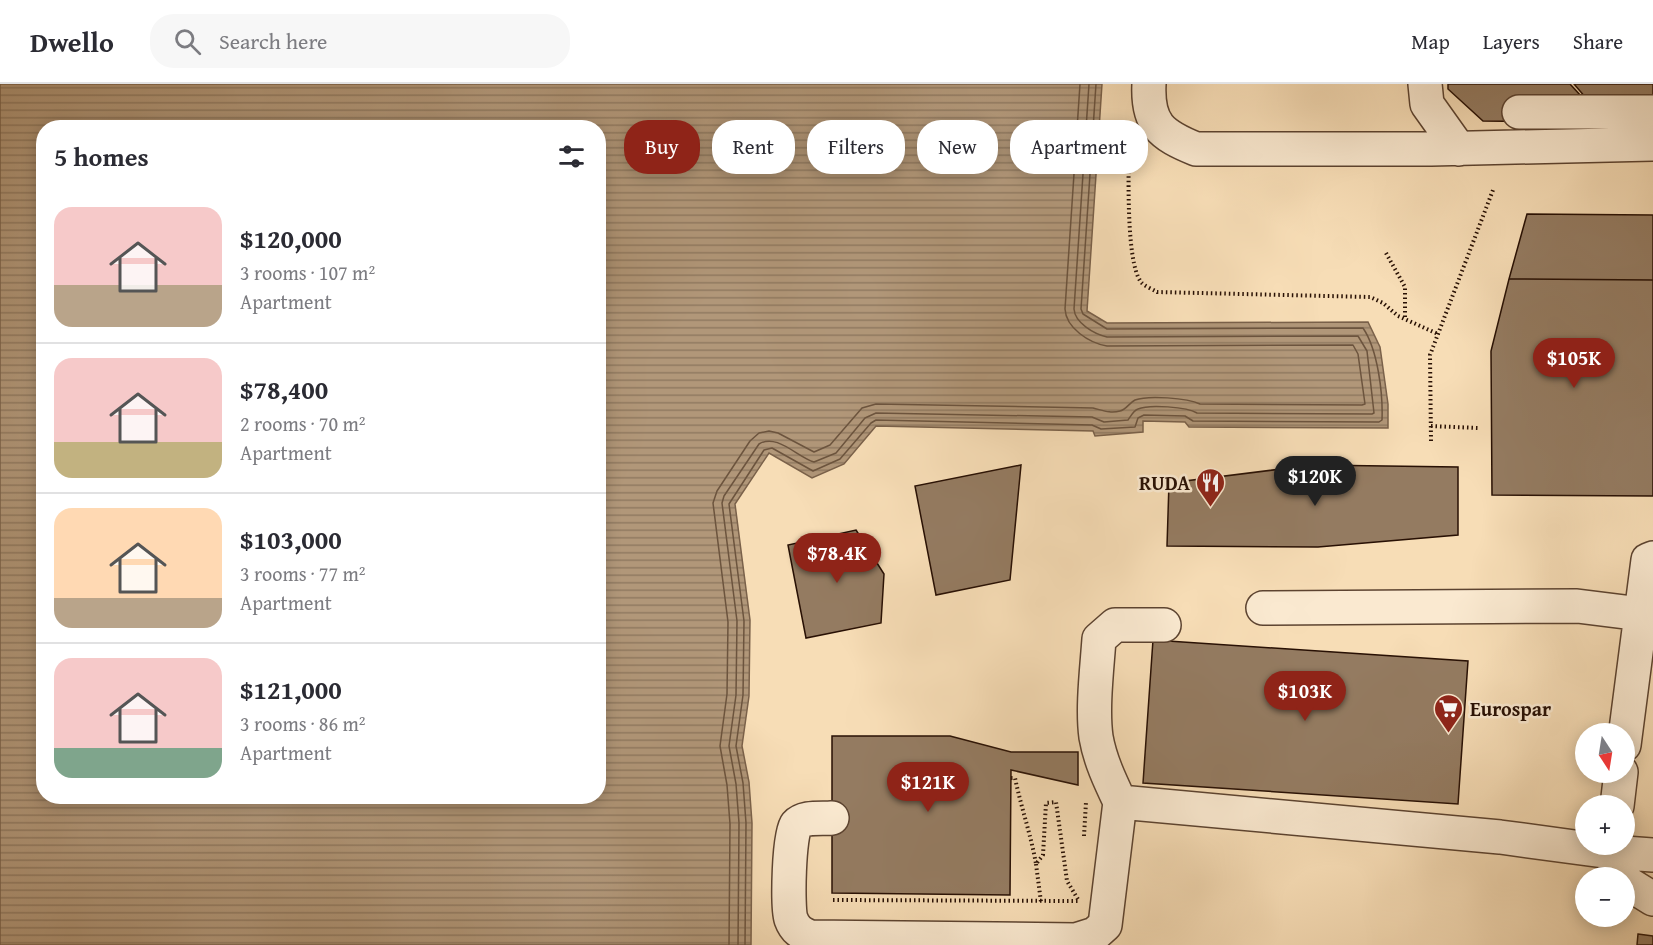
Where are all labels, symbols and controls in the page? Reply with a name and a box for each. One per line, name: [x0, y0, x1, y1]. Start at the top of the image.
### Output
search box: [150, 14, 570, 68]
text: Dwello: [30, 21, 114, 62]
icon: search: [171, 25, 204, 58]
text: Search here: [219, 25, 327, 57]
text: Map: [1411, 26, 1450, 57]
text: Layers: [1483, 26, 1540, 57]
text: Share: [1573, 26, 1623, 57]
chip: Buy: [624, 120, 700, 174]
chip: Rent: [712, 120, 795, 174]
chip: Filters: [807, 120, 905, 174]
chip: New: [917, 120, 998, 174]
chip: Apartment: [1010, 120, 1148, 174]
text: 5 homes: [54, 137, 149, 176]
icon: filters: [555, 140, 588, 173]
text: $120,000: [240, 219, 342, 258]
icon: home: [102, 231, 174, 303]
text: 3 rooms · 107 m²: [240, 258, 375, 287]
text: Apartment: [240, 287, 332, 316]
pin: $105K: [1532, 338, 1616, 389]
text: $105K: [1547, 343, 1601, 372]
text: $78,400: [240, 370, 328, 409]
icon: home: [102, 382, 174, 454]
text: 2 rooms · 70 m²: [240, 409, 366, 438]
text: Apartment: [240, 438, 332, 467]
pin: $120K: [1273, 456, 1357, 507]
text: $120K: [1288, 461, 1342, 490]
restaurant icon: RUDA: [1195, 466, 1227, 508]
place label: RUDA: [1139, 468, 1190, 497]
text: $103,000: [240, 520, 342, 559]
icon: home: [102, 532, 174, 604]
pin: $78.4K: [788, 533, 886, 584]
text: $78.4K: [807, 538, 867, 567]
text: 3 rooms · 77 m²: [240, 559, 366, 588]
text: Apartment: [240, 588, 332, 617]
text: $121,000: [240, 670, 342, 709]
pin: $103K: [1263, 671, 1347, 722]
text: $103K: [1278, 676, 1332, 705]
icon: home: [102, 682, 174, 754]
supermarket icon: Eurospar: [1433, 692, 1465, 734]
place label: Eurospar: [1470, 694, 1551, 723]
text: 3 rooms · 86 m²: [240, 709, 366, 738]
north arrow: [1575, 723, 1635, 783]
map controls: [1575, 723, 1635, 927]
text: Apartment: [240, 738, 332, 767]
pin: $121K: [886, 762, 970, 813]
text: $121K: [901, 767, 955, 796]
button: +: [1575, 795, 1635, 855]
button: −: [1575, 867, 1635, 927]

